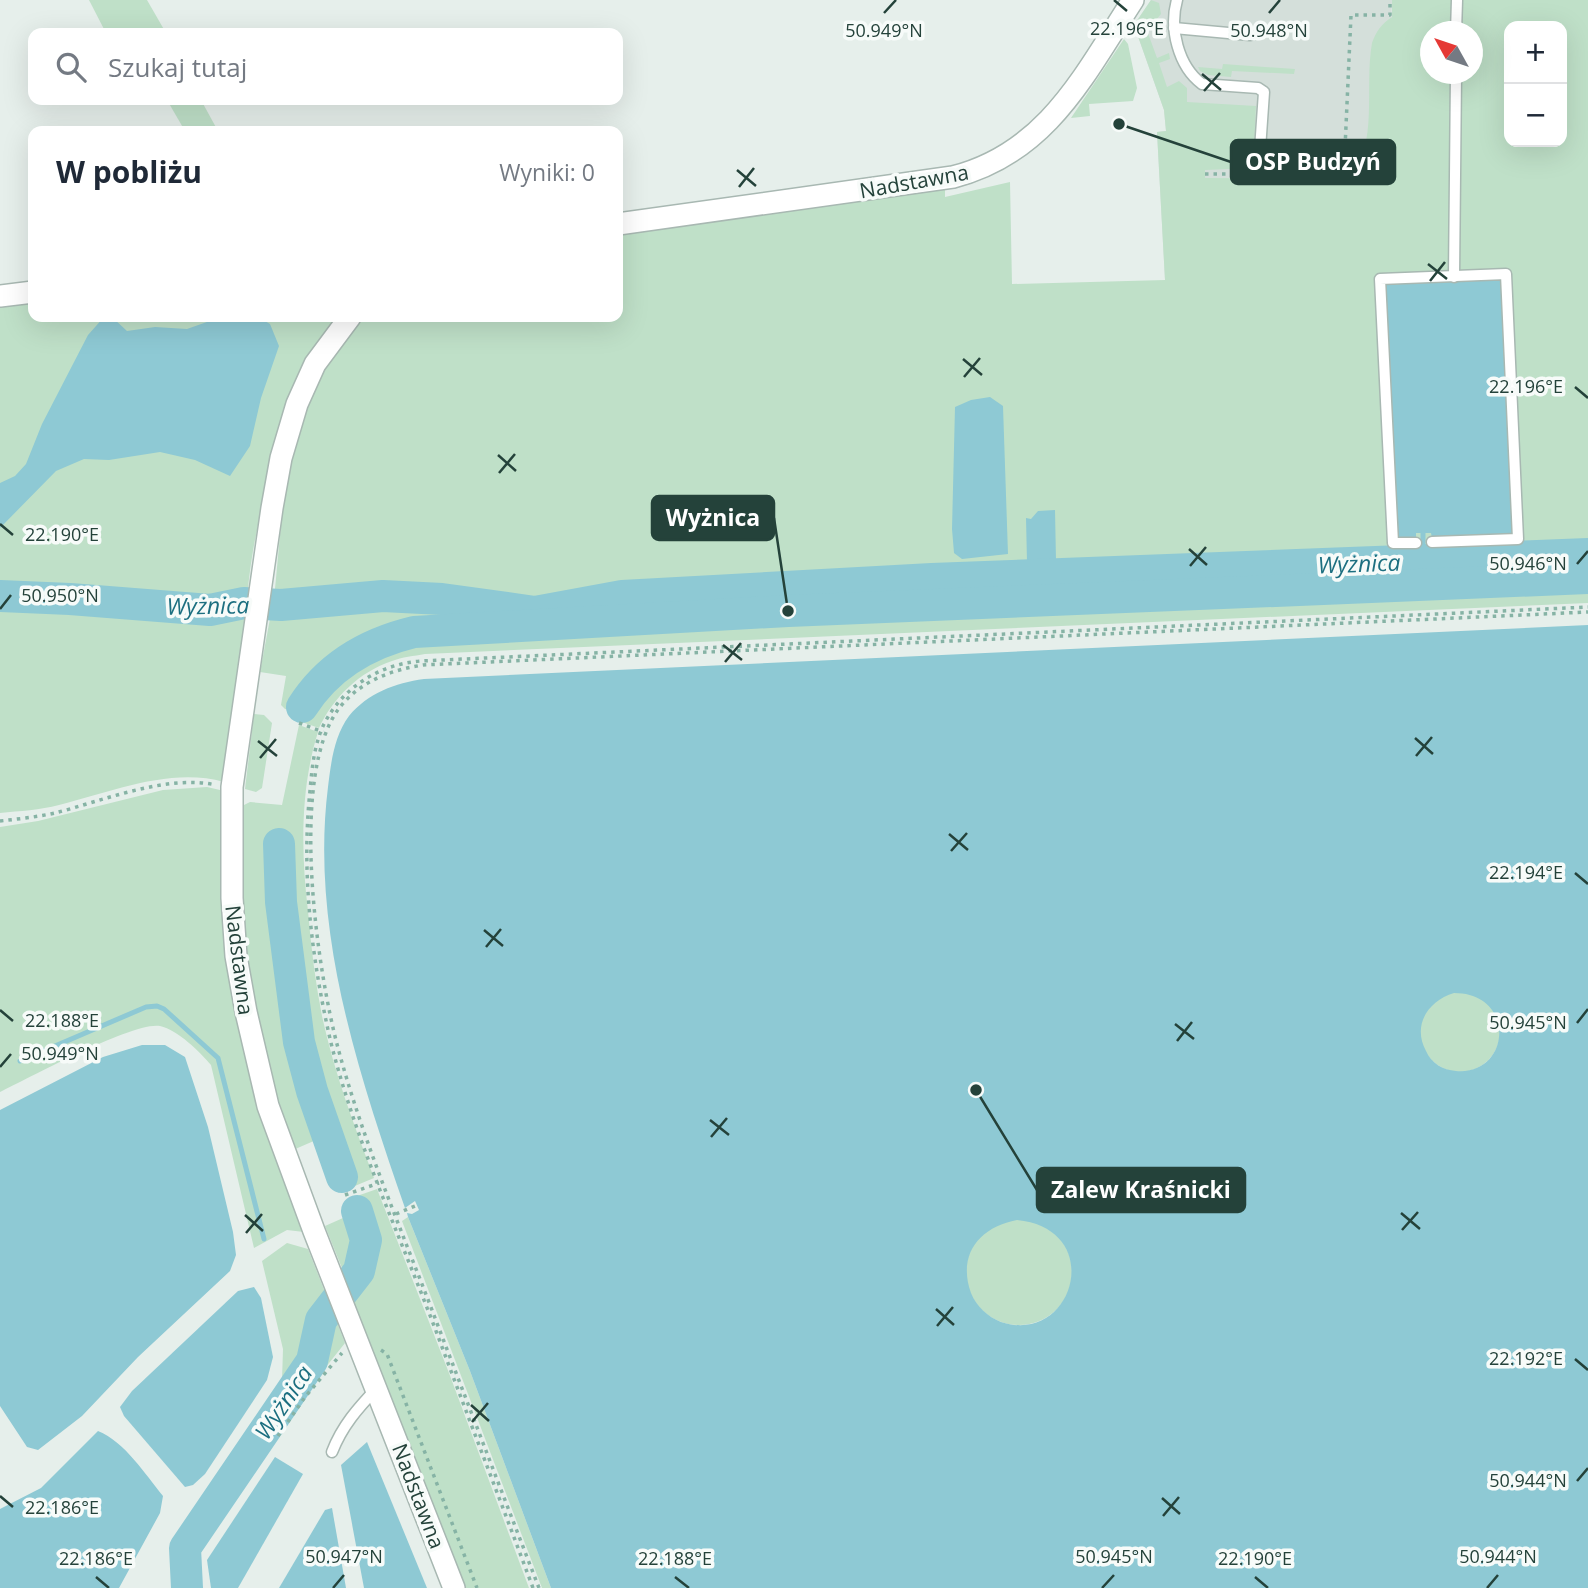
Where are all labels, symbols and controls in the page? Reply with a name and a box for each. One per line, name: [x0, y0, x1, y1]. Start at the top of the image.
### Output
text: 22.196°E: [1090, 16, 1164, 40]
text: 50.949°N: [845, 18, 923, 42]
text: 50.948°N: [1230, 18, 1308, 42]
north arrow: [1420, 21, 1483, 84]
map controls: [1504, 21, 1567, 147]
button: +: [1504, 21, 1567, 84]
search box: [28, 28, 623, 105]
icon: search: [52, 48, 90, 86]
text: Szukaj tutaj: [108, 49, 247, 85]
button: −: [1504, 84, 1567, 147]
callout: OSP Budzyń: [1231, 140, 1395, 184]
text: OSP Budzyń: [1245, 145, 1381, 177]
text: W pobliżu: [56, 151, 202, 192]
text: Wyniki: 0: [499, 156, 595, 188]
street label: Nadstawna: [857, 158, 971, 204]
text: 22.196°E: [1489, 374, 1563, 398]
callout: Wyżnica: [652, 496, 774, 540]
text: Wyżnica: [666, 501, 760, 533]
text: 22.190°E: [25, 522, 99, 546]
water label: Wyżnica: [1317, 546, 1401, 580]
text: 50.946°N: [1489, 551, 1567, 575]
text: 50.950°N: [21, 583, 99, 607]
water label: Wyżnica: [166, 588, 250, 622]
text: 22.194°E: [1489, 860, 1563, 884]
street label: Nadstawna: [219, 904, 261, 1016]
text: 22.188°E: [25, 1008, 99, 1032]
text: 50.945°N: [1489, 1010, 1567, 1034]
text: 50.949°N: [21, 1041, 99, 1065]
callout: Zalew Kraśnicki: [1037, 1168, 1245, 1212]
text: Zalew Kraśnicki: [1051, 1173, 1231, 1205]
text: 22.192°E: [1489, 1346, 1563, 1370]
water label: Wyżnica: [247, 1359, 319, 1445]
street label: Nadstawna: [386, 1439, 452, 1553]
text: 50.944°N: [1489, 1468, 1567, 1492]
text: 22.186°E: [25, 1495, 99, 1519]
text: 50.947°N: [305, 1544, 383, 1568]
text: 50.945°N: [1075, 1544, 1153, 1568]
text: 50.944°N: [1459, 1544, 1537, 1568]
text: 22.186°E: [59, 1546, 133, 1570]
text: 22.188°E: [638, 1546, 712, 1570]
text: 22.190°E: [1218, 1546, 1292, 1570]

